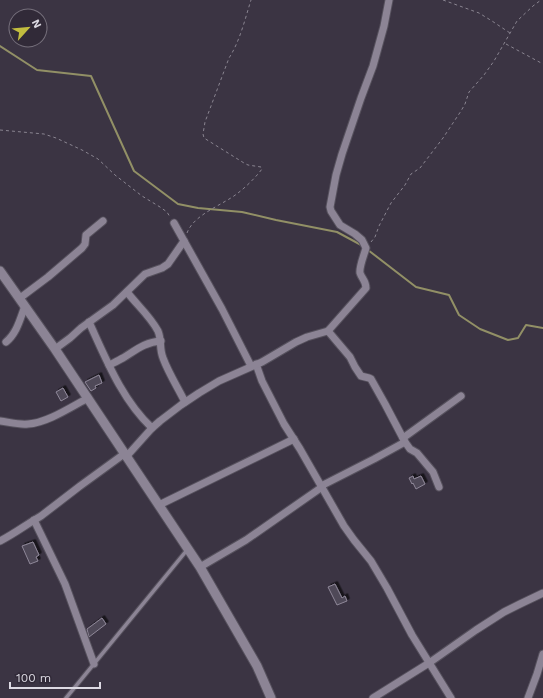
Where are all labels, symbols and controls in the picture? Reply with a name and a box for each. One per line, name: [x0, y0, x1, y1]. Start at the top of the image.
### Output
north arrow: [8, 8, 48, 48]
text: N: [29, 17, 44, 30]
scale bar: [10, 664, 100, 690]
text: 100 m: [16, 671, 51, 685]

